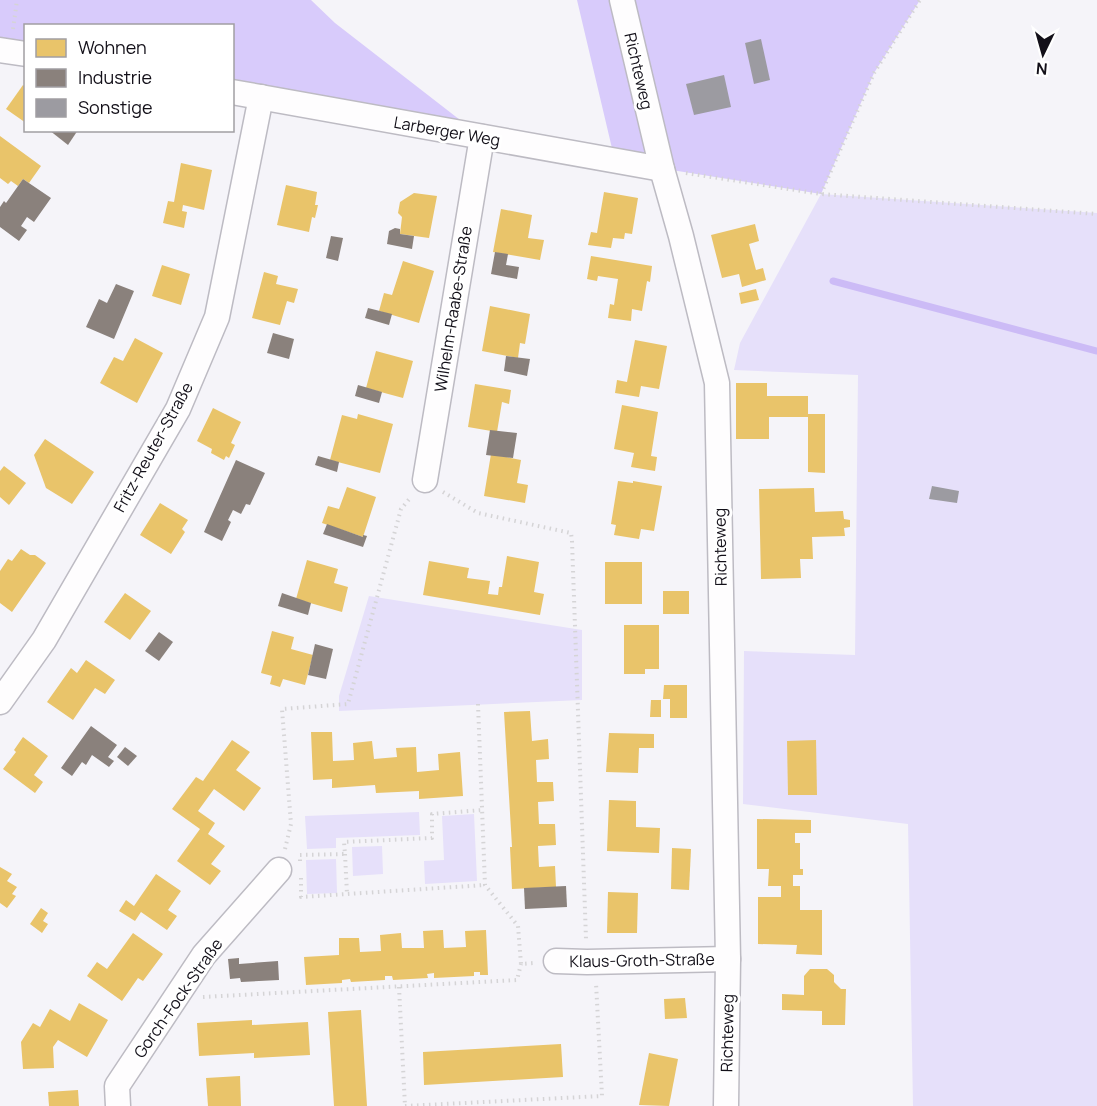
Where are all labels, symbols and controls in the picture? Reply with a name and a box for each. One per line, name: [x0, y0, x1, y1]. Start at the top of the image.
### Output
legend: [24, 24, 234, 132]
north arrow: [1013, 24, 1073, 84]
street label: Richteweg: [619, 30, 659, 112]
text: Wohnen: [78, 35, 147, 59]
text: N: [1035, 57, 1048, 80]
text: Industrie: [78, 65, 152, 89]
text: Sonstige: [78, 95, 152, 119]
street label: Larberger Weg: [392, 111, 502, 151]
street label: Wilhelm-Raabe-Straße: [429, 224, 477, 394]
street label: Fritz-Reuter-Straße: [108, 378, 198, 516]
street label: Richteweg: [708, 508, 732, 586]
street label: Gorch-Fock-Straße: [128, 934, 228, 1062]
street label: Klaus-Groth-Straße: [569, 948, 715, 972]
street label: Richteweg: [715, 994, 739, 1072]

